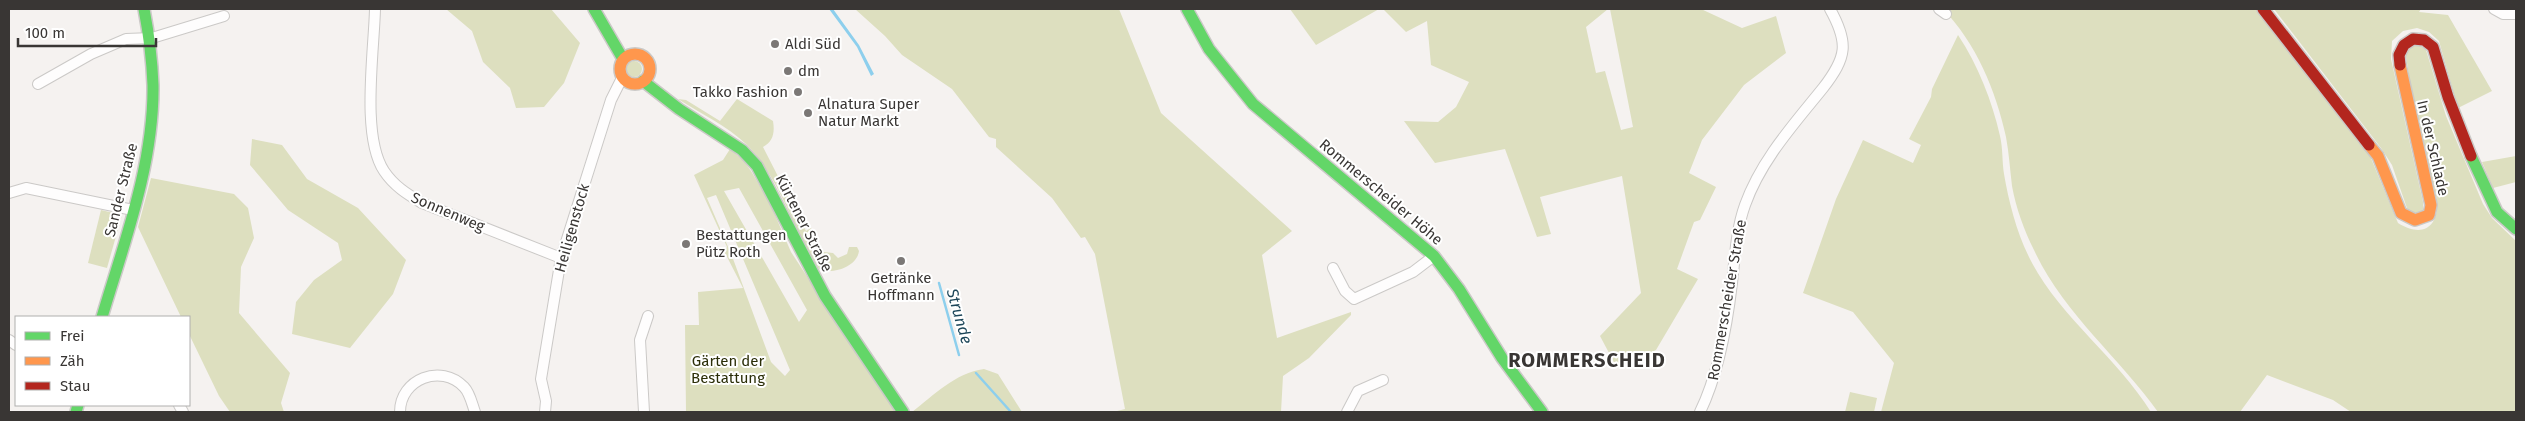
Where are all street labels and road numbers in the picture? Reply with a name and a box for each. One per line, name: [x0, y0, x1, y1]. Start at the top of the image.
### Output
street label: In der Schlade: [2413, 98, 2453, 198]
street label: Rommerscheider Höhe: [1316, 135, 1446, 249]
street label: Sander Straße: [101, 141, 141, 239]
street label: Kürtener Straße: [772, 171, 836, 275]
street label: Heiligenstock: [551, 181, 593, 274]
street label: Sonnenweg: [408, 188, 488, 236]
street label: Rommerscheider Straße: [1704, 218, 1750, 382]

